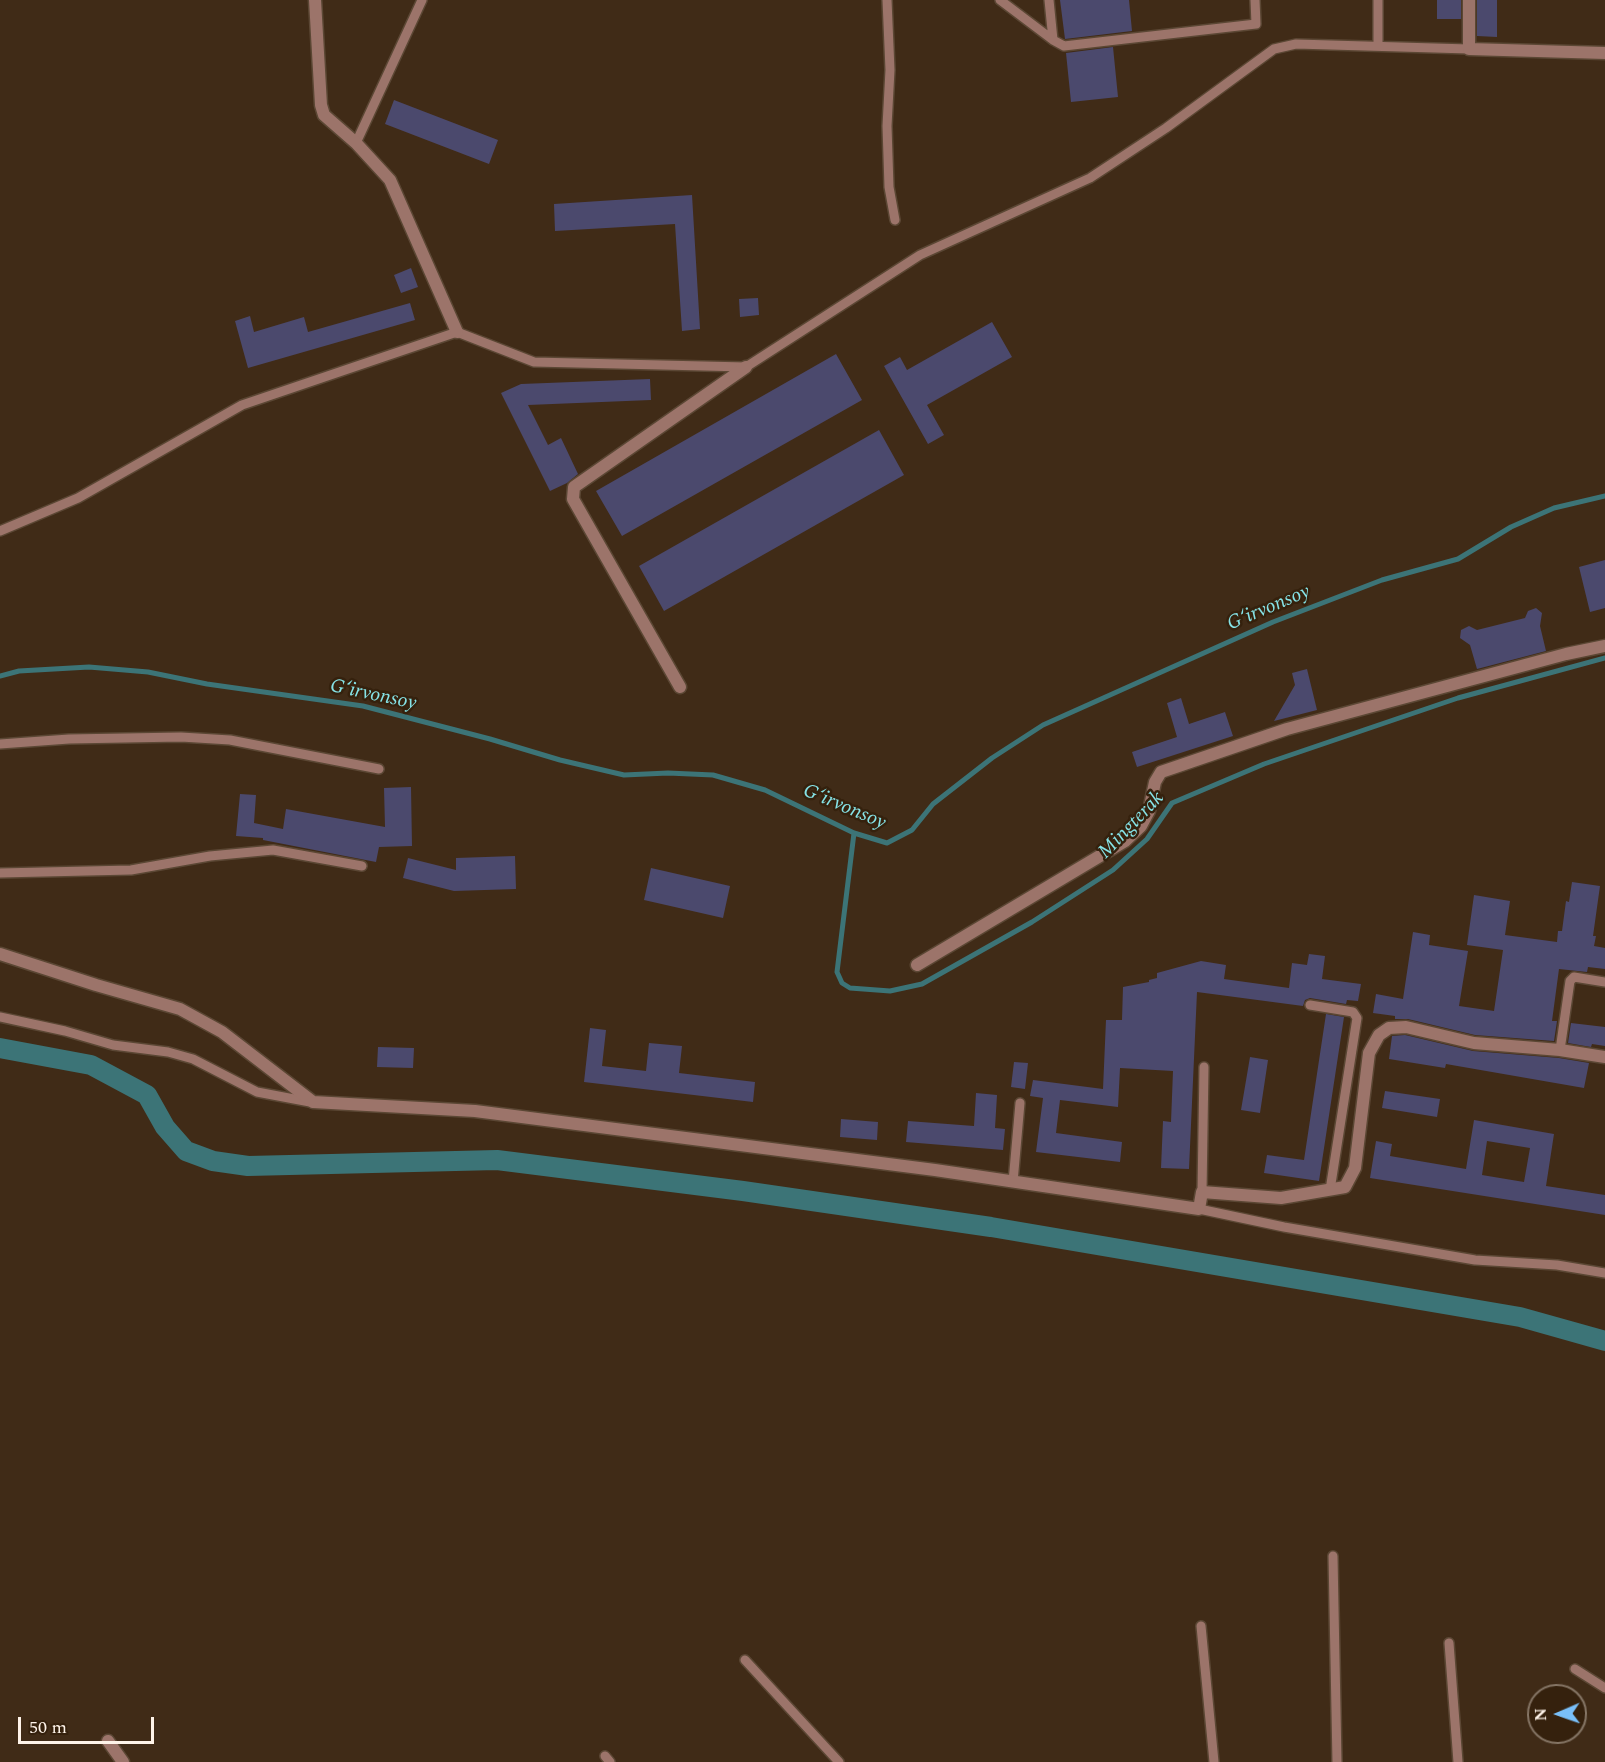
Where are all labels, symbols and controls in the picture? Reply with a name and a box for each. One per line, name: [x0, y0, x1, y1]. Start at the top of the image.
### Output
water label: G‘irvonsoy: [1224, 581, 1314, 637]
water label: G‘irvonsoy: [328, 675, 418, 717]
water label: G‘irvonsoy: [799, 780, 889, 836]
water label: Mingterak: [1094, 787, 1170, 865]
north arrow: [1527, 1684, 1587, 1744]
scale bar: [21, 1705, 158, 1743]
text: N: [1529, 1708, 1553, 1722]
text: 50 m: [29, 1714, 67, 1741]

